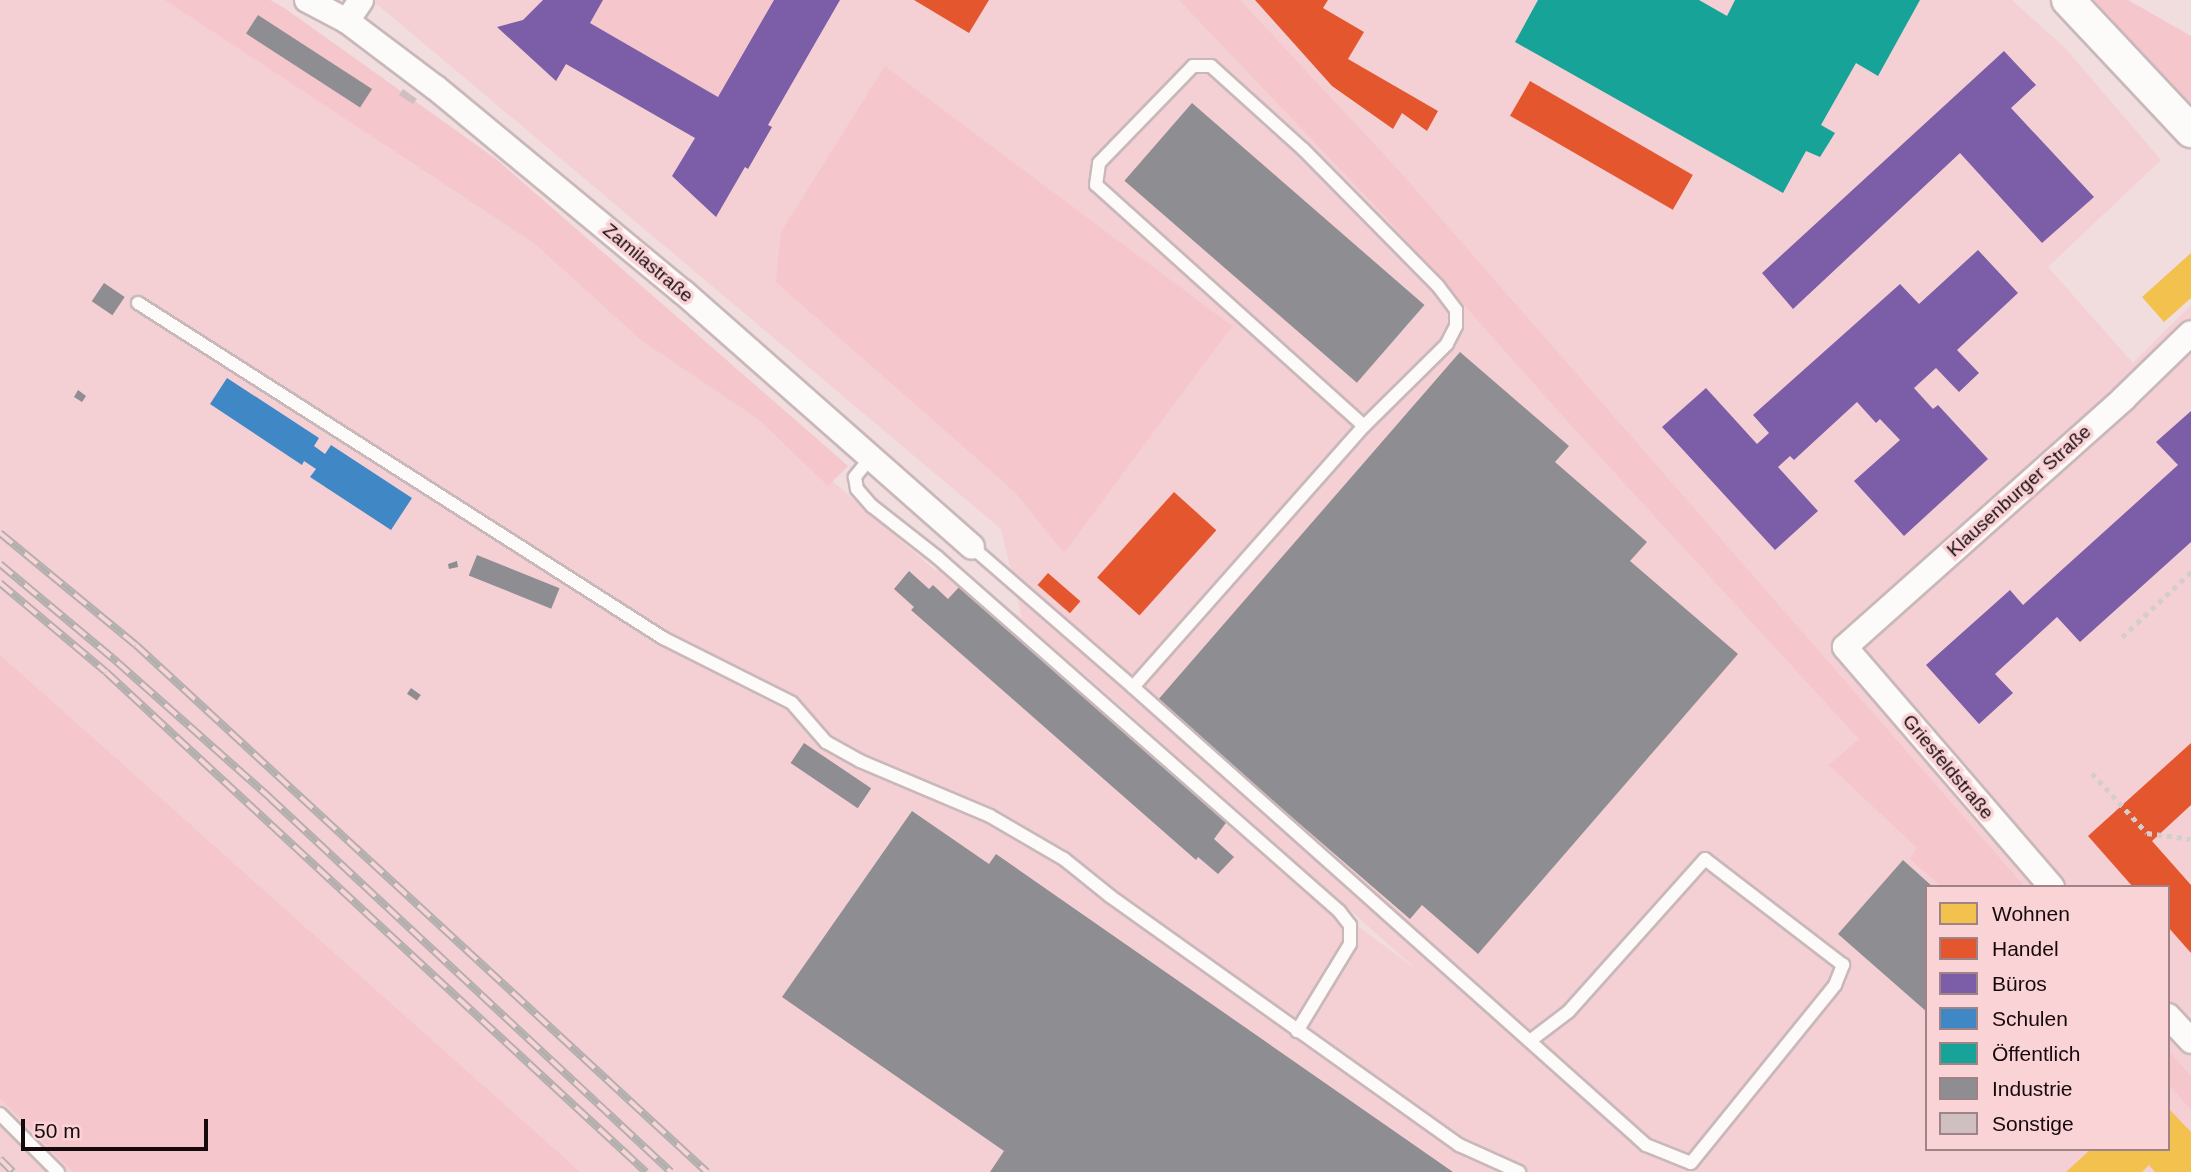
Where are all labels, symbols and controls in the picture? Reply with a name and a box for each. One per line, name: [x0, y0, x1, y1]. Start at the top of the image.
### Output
street label: Zamilastraße: [598, 219, 698, 307]
street label: Klausenburger Straße: [1942, 420, 2096, 562]
street label: Griesfeldstraße: [1898, 710, 1998, 824]
legend: [1925, 885, 2170, 1151]
text: Wohnen: [1992, 902, 2070, 925]
text: Handel: [1992, 937, 2059, 960]
text: Büros: [1992, 972, 2047, 995]
text: Schulen: [1992, 1007, 2068, 1030]
text: Öffentlich: [1992, 1042, 2080, 1065]
text: Industrie: [1992, 1077, 2073, 1100]
scale bar: [24, 1106, 212, 1150]
text: Sonstige: [1992, 1112, 2074, 1135]
text: 50 m: [34, 1119, 81, 1142]

